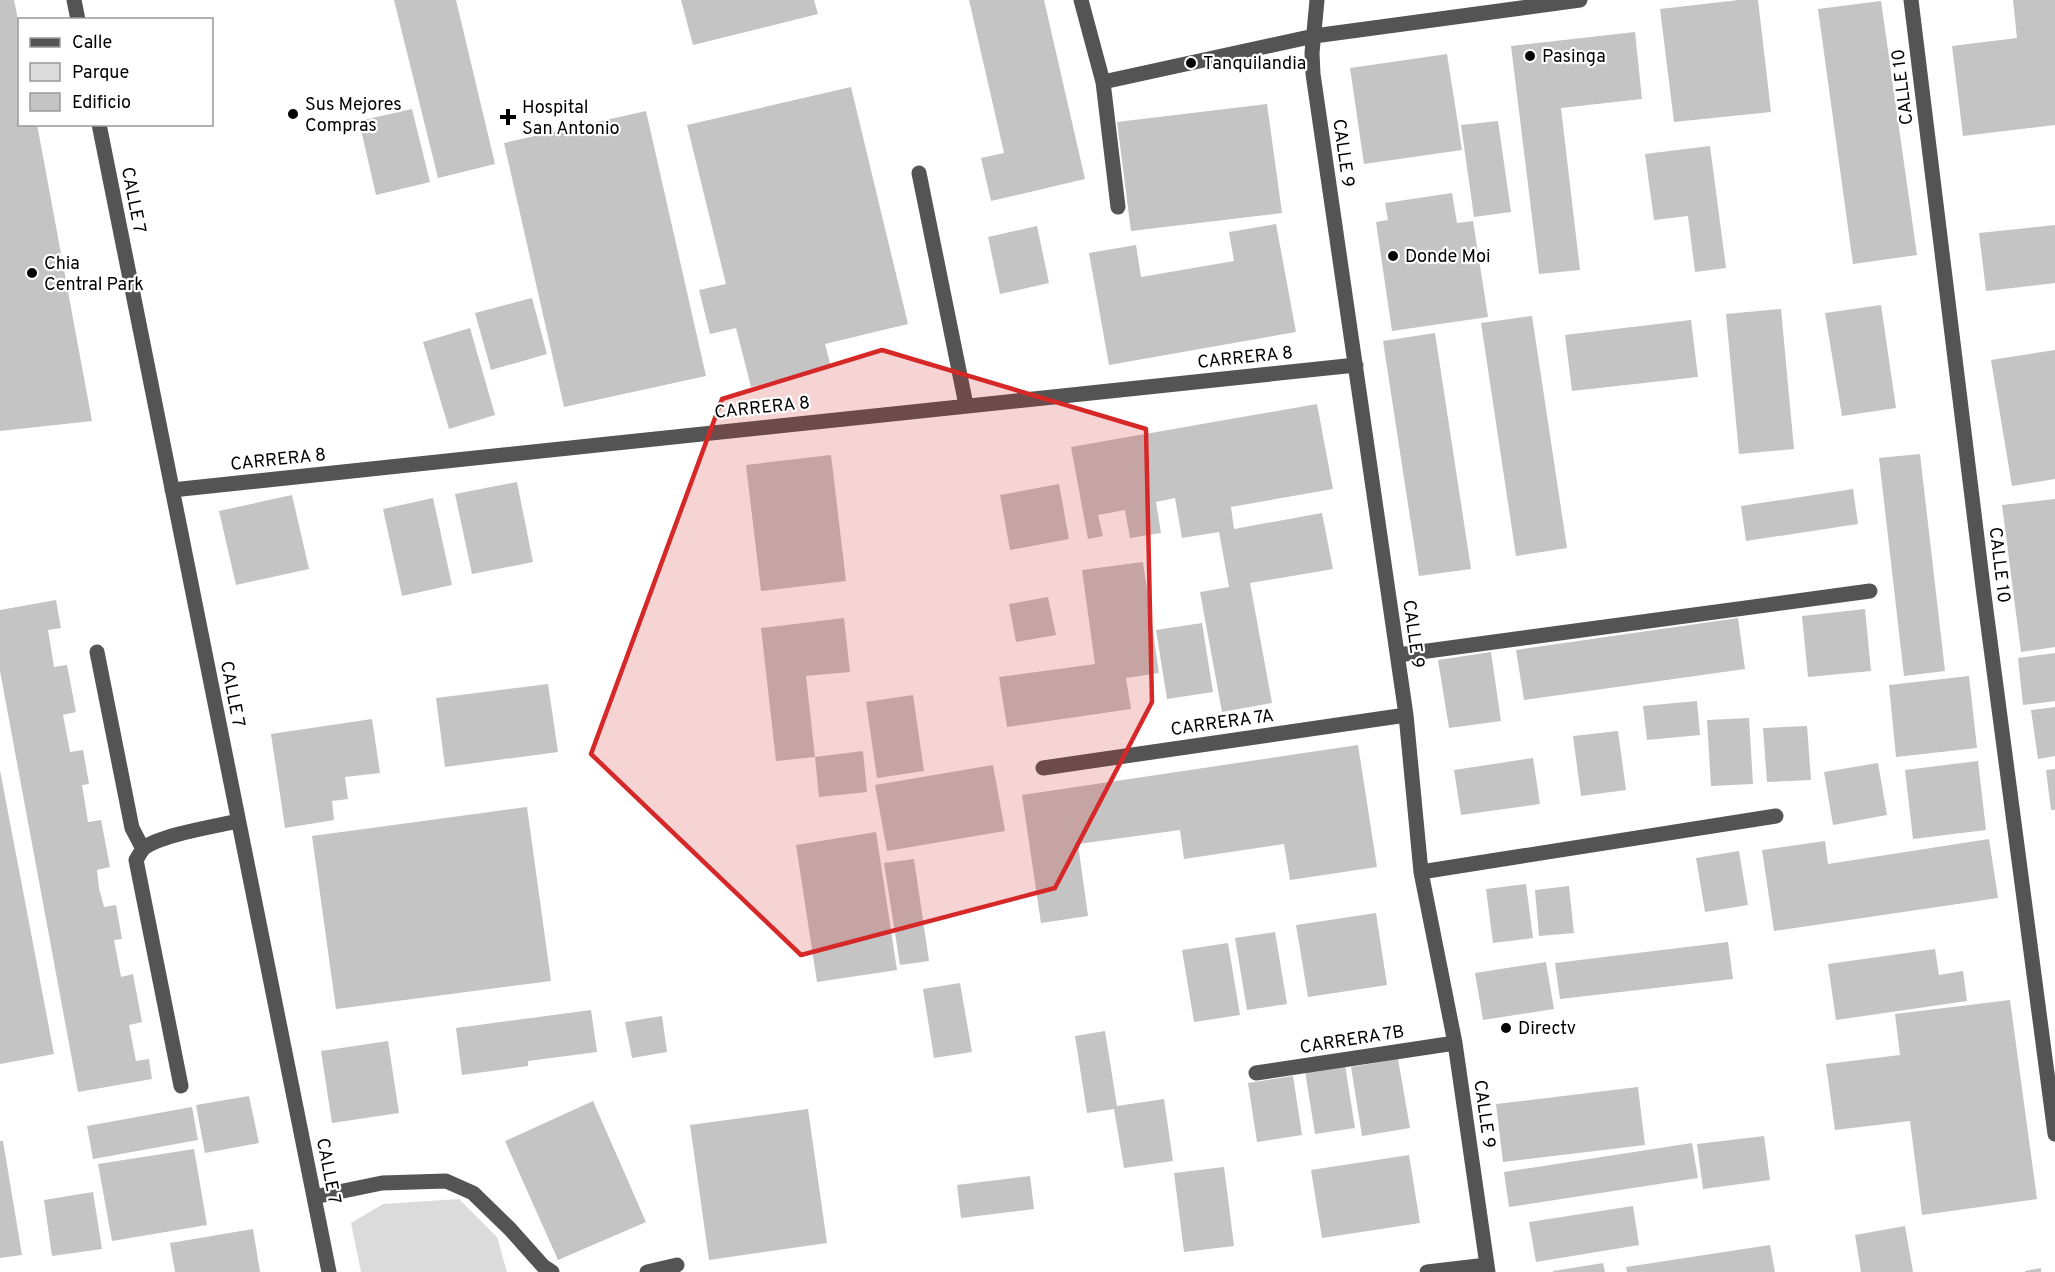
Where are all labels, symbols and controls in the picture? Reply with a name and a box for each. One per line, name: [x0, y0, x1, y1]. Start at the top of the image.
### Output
legend: [18, 18, 213, 126]
text: Calle: [72, 32, 112, 55]
place label: Pasinga: [1542, 46, 1606, 69]
street label: CALLE 10: [1887, 47, 1920, 126]
marker: Pasinga: [1523, 49, 1537, 63]
place label: Tanquilandia: [1203, 53, 1306, 76]
marker: Tanquilandia: [1184, 56, 1198, 70]
text: Parque: [72, 62, 129, 85]
text: Edificio: [72, 92, 131, 115]
place label: Sus Mejores Compras: [305, 94, 402, 138]
place label: Hospital San Antonio: [522, 97, 620, 141]
marker: Sus Mejores Compras: [286, 107, 300, 121]
marker: Hospital San Antonio: [499, 108, 517, 126]
street label: CALLE 9: [1326, 117, 1359, 189]
street label: CALLE 7: [115, 165, 150, 235]
place label: Donde Moi: [1405, 246, 1491, 269]
marker: Donde Moi: [1386, 249, 1400, 263]
place label: Chia Central Park: [44, 253, 144, 297]
marker: Chia Central Park: [25, 266, 39, 280]
street label: CARRERA 8: [1196, 342, 1294, 375]
street label: CARRERA 8: [713, 392, 811, 425]
street label: CARRERA 8: [229, 444, 327, 477]
street label: CALLE 10: [1982, 526, 2015, 605]
street label: CALLE 9: [1396, 598, 1429, 670]
street label: CALLE 7: [214, 659, 249, 729]
street label: CARRERA 7A: [1169, 705, 1275, 742]
place label: Directv: [1518, 1018, 1576, 1041]
street label: CARRERA 7B: [1298, 1021, 1406, 1060]
marker: Directv: [1499, 1021, 1513, 1035]
street label: CALLE 9: [1467, 1078, 1500, 1150]
street label: CALLE 7: [310, 1136, 345, 1206]

